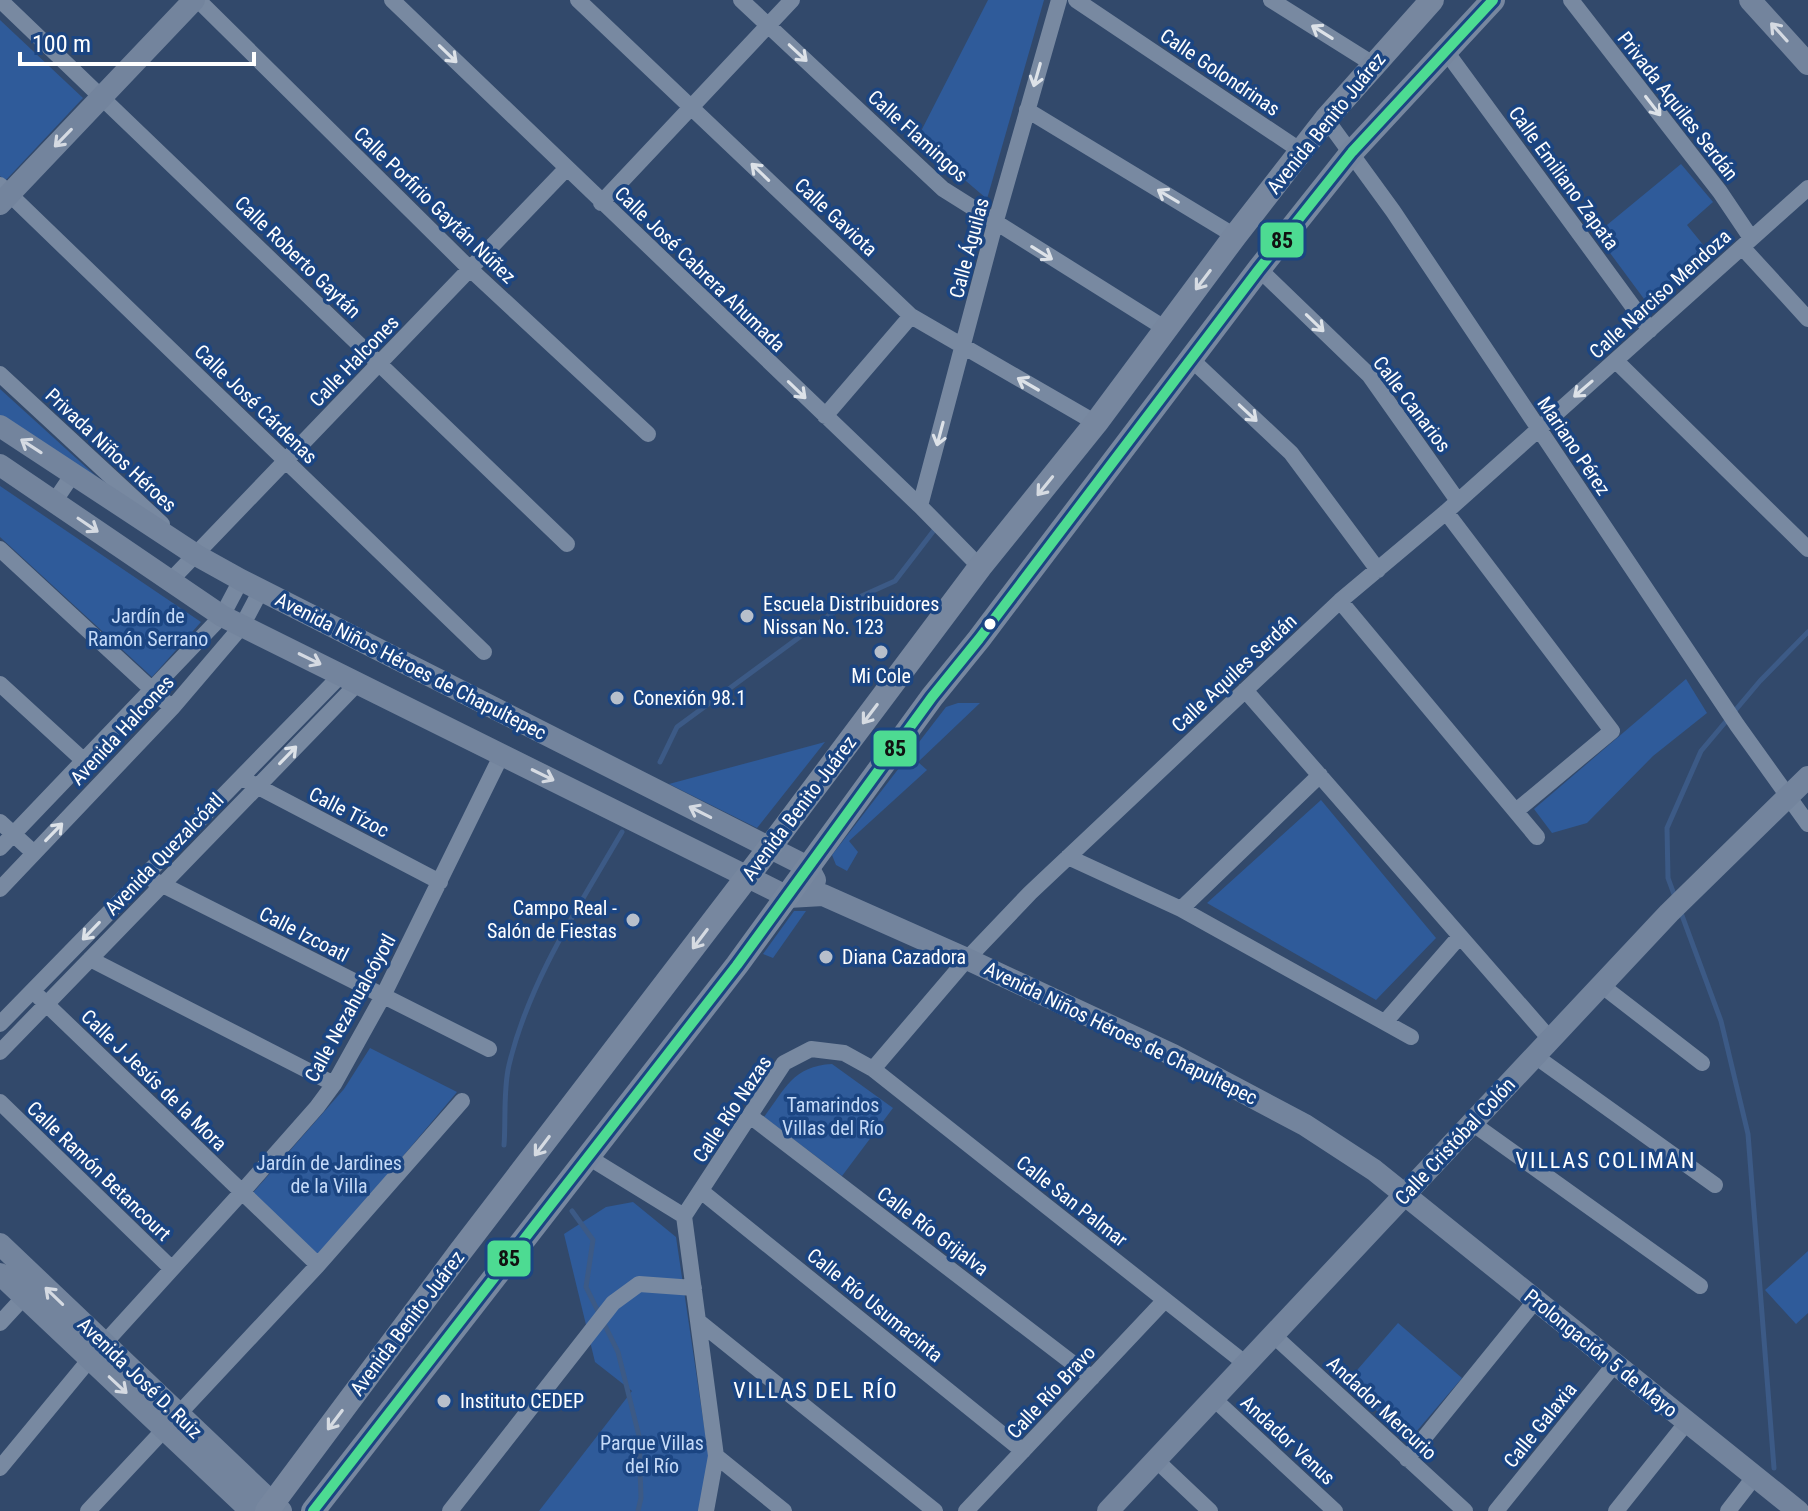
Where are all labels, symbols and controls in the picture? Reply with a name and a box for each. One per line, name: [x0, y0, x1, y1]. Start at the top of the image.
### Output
scale bar: [20, 16, 254, 66]
one-way arrow: [1770, 22, 1789, 43]
street label: Calle Golondrinas: [1156, 23, 1284, 121]
one-way arrow: [1311, 24, 1334, 40]
street label: Privada Aquiles Serdán: [1612, 27, 1744, 185]
text: 100 m: [32, 30, 91, 58]
one-way arrow: [788, 44, 808, 62]
one-way arrow: [438, 45, 458, 64]
street label: Avenida Benito Juárez: [1262, 47, 1390, 199]
one-way arrow: [1029, 61, 1044, 87]
street label: Calle Flamingos: [863, 85, 973, 187]
one-way arrow: [1644, 95, 1661, 116]
street label: Calle Emiliano Zapata: [1504, 101, 1624, 255]
street label: Calle Porfirio Gaytán Núñez: [349, 122, 521, 288]
one-way arrow: [54, 128, 73, 147]
one-way arrow: [750, 164, 770, 182]
street label: Calle Gaviota: [790, 173, 882, 261]
street label: Calle José Cabrera Ahumada: [610, 181, 790, 357]
one-way arrow: [1157, 187, 1180, 203]
street label: Calle Roberto Gaytán: [230, 191, 366, 323]
street label: Calle Águilas: [944, 195, 994, 301]
line badge: 85: [1259, 221, 1305, 259]
street label: Calle Narciso Mendoza: [1584, 224, 1736, 364]
text: 85: [1271, 228, 1293, 253]
one-way arrow: [1030, 245, 1053, 261]
one-way arrow: [1195, 268, 1211, 290]
street label: Calle Halcones: [304, 310, 404, 412]
one-way arrow: [1305, 314, 1325, 333]
street label: Calle José Cárdenas: [190, 339, 322, 469]
street label: Calle Canarios: [1368, 351, 1456, 457]
one-way arrow: [1017, 376, 1040, 392]
one-way arrow: [787, 380, 807, 399]
one-way arrow: [1574, 380, 1594, 398]
street label: Privada Niños Héroes: [40, 383, 182, 517]
street label: Mariano Pérez: [1532, 392, 1616, 500]
one-way arrow: [1238, 403, 1258, 422]
one-way arrow: [931, 420, 946, 446]
one-way arrow: [20, 438, 42, 455]
one-way arrow: [1037, 475, 1054, 496]
one-way arrow: [76, 517, 99, 533]
street label: Avenida Niños Héroes de Chapultepec: [272, 587, 550, 745]
place label: Escuela Distribuidores Nissan No. 123: [763, 592, 939, 639]
park label: Jardín de Ramón Serrano: [88, 604, 208, 651]
marker: Escuela Distribuidores Nissan No. 123: [738, 607, 756, 625]
street label: Calle Aquiles Serdán: [1166, 609, 1302, 737]
unlabelled marker: [982, 616, 998, 632]
marker: Mi Cole: [872, 643, 890, 661]
one-way arrow: [297, 652, 321, 667]
place label: Mi Cole: [851, 664, 911, 688]
street label: Avenida Halcones: [65, 670, 179, 790]
place label: Conexión 98.1: [633, 686, 746, 710]
marker: Conexión 98.1: [608, 689, 626, 707]
one-way arrow: [861, 703, 878, 725]
line badge: 85: [872, 729, 918, 768]
street label: Avenida Benito Juárez: [737, 731, 861, 885]
text: 85: [884, 736, 906, 761]
one-way arrow: [278, 746, 297, 765]
one-way arrow: [530, 768, 554, 783]
street label: Calle Tízoc: [305, 782, 393, 842]
street label: Avenida Quezalcóatl: [100, 788, 228, 920]
one-way arrow: [689, 804, 713, 819]
one-way arrow: [44, 822, 63, 842]
place label: Campo Real - Salón de Fiestas: [487, 896, 617, 943]
street label: Calle Izcoatl: [255, 901, 353, 967]
marker: Campo Real - Salón de Fiestas: [624, 911, 642, 929]
one-way arrow: [82, 921, 101, 940]
one-way arrow: [691, 928, 708, 949]
street label: Calle Nezahualcóyotl: [299, 930, 401, 1086]
place label: Diana Cazadora: [842, 945, 966, 969]
marker: Diana Cazadora: [817, 948, 835, 966]
street label: Avenida Niños Héroes de Chapultepec: [981, 956, 1261, 1110]
street label: Calle J Jesús de la Mora: [76, 1004, 232, 1156]
street label: Calle Río Nazas: [688, 1051, 776, 1167]
street label: Calle Cristóbal Colón: [1390, 1072, 1520, 1210]
park label: Tamarindos Villas del Río: [782, 1093, 884, 1140]
street label: Calle Ramón Betancourt: [22, 1096, 176, 1246]
one-way arrow: [533, 1134, 550, 1156]
district label: VILLAS COLIMAN: [1516, 1148, 1696, 1173]
street label: Calle San Palmar: [1012, 1150, 1132, 1252]
park label: Jardín de Jardines de la Villa: [256, 1151, 402, 1198]
street label: Calle Río Grijalva: [873, 1181, 993, 1281]
line badge: 85: [486, 1239, 532, 1278]
street label: Calle Río Usumacinta: [802, 1243, 948, 1367]
street label: Avenida Benito Juárez: [345, 1246, 469, 1400]
text: 85: [498, 1246, 520, 1271]
street label: Prolongación 5 de Mayo: [1520, 1284, 1682, 1422]
one-way arrow: [44, 1286, 64, 1305]
street label: Avenida José D. Ruiz: [73, 1312, 207, 1444]
street label: Calle Río Bravo: [1002, 1340, 1100, 1444]
street label: Andador Mercurio: [1322, 1351, 1442, 1465]
one-way arrow: [108, 1375, 127, 1394]
district label: VILLAS DEL RÍO: [733, 1378, 899, 1403]
street label: Calle Galaxia: [1498, 1378, 1582, 1472]
place label: Instituto CEDEP: [460, 1389, 584, 1413]
street label: Andador Venus: [1236, 1390, 1340, 1490]
marker: Instituto CEDEP: [435, 1392, 453, 1410]
one-way arrow: [326, 1409, 343, 1430]
park label: Parque Villas del Río: [600, 1431, 704, 1478]

